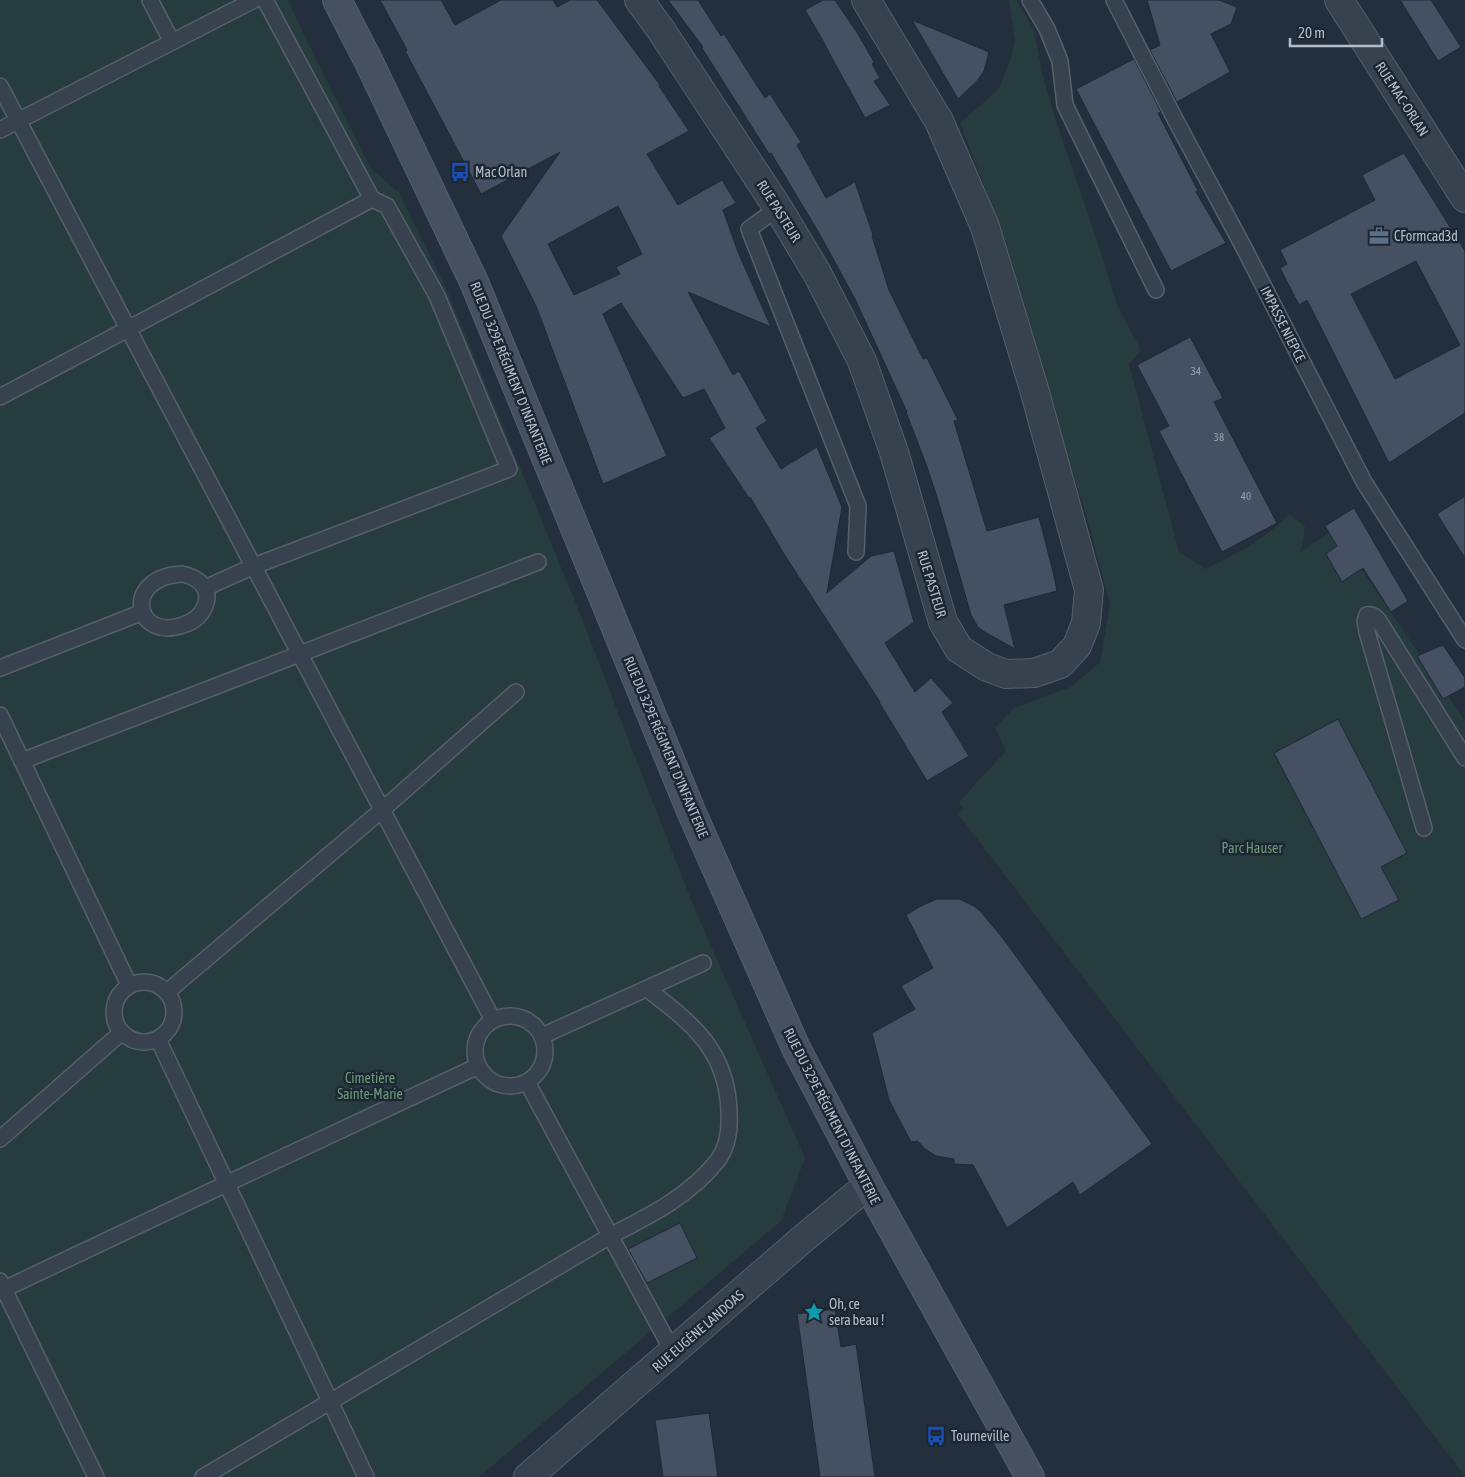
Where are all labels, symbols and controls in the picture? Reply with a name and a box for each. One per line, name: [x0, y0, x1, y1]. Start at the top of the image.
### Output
scale bar: [1290, 15, 1382, 47]
text: 20 m: [1298, 24, 1325, 41]
street label: RUE MAC-ORLAN: [1372, 59, 1432, 139]
bus stop icon: Mac Orlan: [449, 161, 471, 183]
place label: Mac Orlan: [475, 164, 527, 180]
street label: RUE PASTEUR: [754, 177, 804, 245]
office icon: CFormcad3d: [1368, 225, 1390, 247]
place label: CFormcad3d: [1394, 228, 1458, 244]
street label: RUE DU 329E RÉGIMENT D'INFANTERIE: [467, 279, 555, 467]
street label: IMPASSE NIEPCE: [1257, 284, 1309, 364]
house number: 34: [1191, 365, 1201, 377]
house number: 38: [1214, 431, 1224, 443]
house number: 40: [1241, 490, 1251, 502]
street label: RUE PASTEUR: [914, 548, 950, 620]
street label: RUE DU 329E RÉGIMENT D'INFANTERIE: [620, 654, 712, 840]
park label: Parc Hauser: [1221, 840, 1283, 856]
street label: RUE DU 329E RÉGIMENT D'INFANTERIE: [780, 1025, 884, 1207]
park label: Cimetière Sainte-Marie: [337, 1070, 403, 1102]
street label: RUE EUGÈNE LANDOAS: [649, 1287, 747, 1375]
place label: Oh, ce sera beau !: [829, 1296, 884, 1328]
place icon: Oh, ce sera beau !: [803, 1301, 825, 1323]
bus stop icon: Tourneville: [925, 1425, 947, 1447]
place label: Tourneville: [951, 1428, 1009, 1444]

